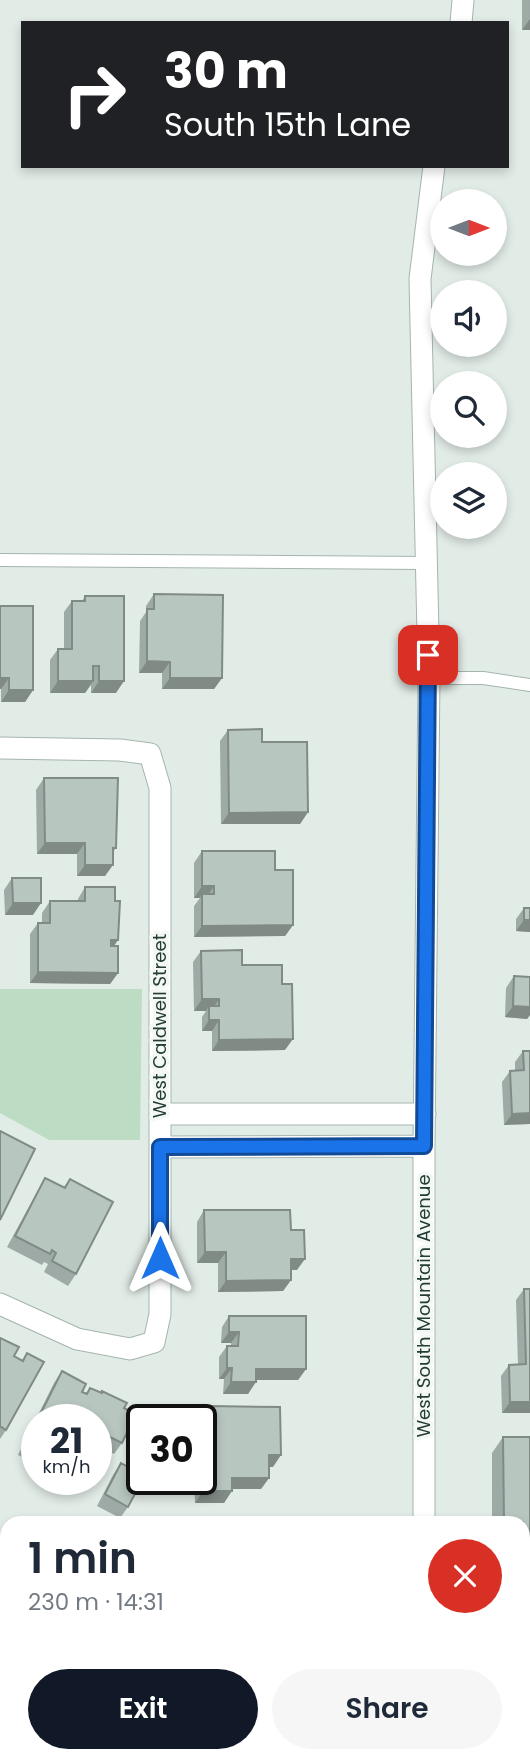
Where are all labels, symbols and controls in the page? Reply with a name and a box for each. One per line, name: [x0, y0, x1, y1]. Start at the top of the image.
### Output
text: 30 m: [164, 37, 288, 105]
icon: right: [49, 49, 140, 140]
text: South 15th Lane: [164, 102, 411, 147]
north arrow: [430, 189, 508, 266]
map controls: [430, 189, 507, 539]
button: sound: [430, 280, 507, 357]
button: search: [430, 371, 507, 448]
button: layers: [430, 462, 507, 539]
pin: [398, 625, 458, 685]
icon: arrive: [409, 636, 447, 674]
street label: West Caldwell Street: [147, 934, 172, 1118]
street label: West South Mountain Avenue: [411, 1174, 436, 1438]
position arrow: [123, 1221, 197, 1295]
speed limit sign: 30: [126, 1404, 217, 1495]
text: 21: [50, 1416, 83, 1465]
text: km/h: [43, 1454, 90, 1479]
text: 1 min: [28, 1529, 137, 1588]
button: close: [428, 1539, 502, 1613]
text: 230 m · 14:31: [28, 1586, 164, 1618]
button: Exit: [28, 1669, 258, 1749]
button: Share: [272, 1669, 502, 1749]

